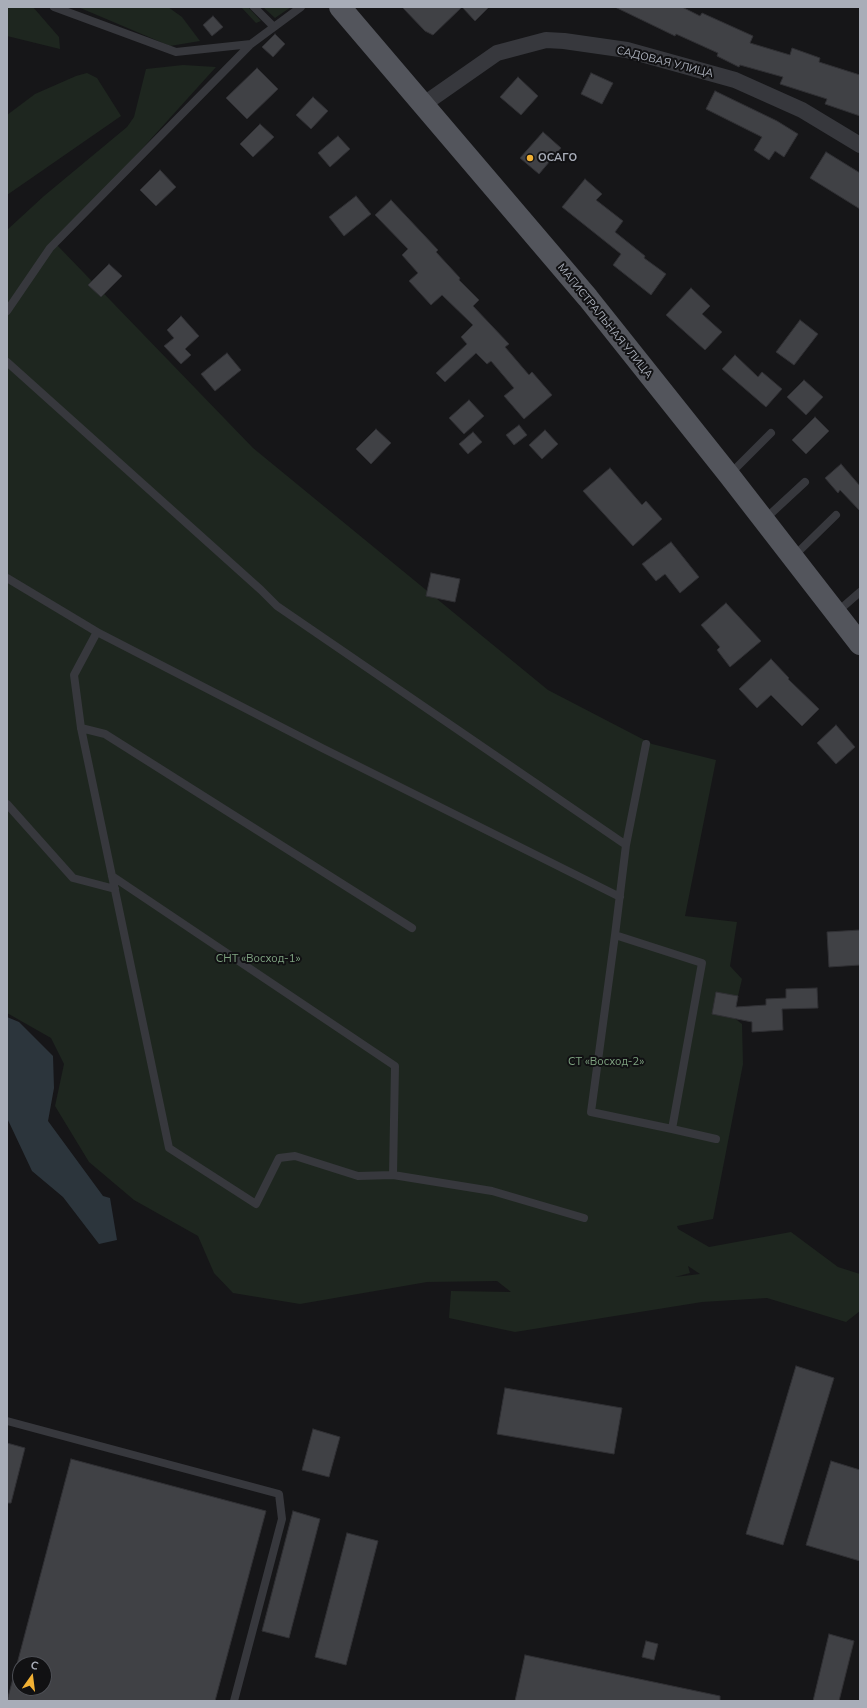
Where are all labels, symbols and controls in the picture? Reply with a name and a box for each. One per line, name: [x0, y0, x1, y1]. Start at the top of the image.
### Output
street label: САДОВАЯ УЛИЦА: [615, 44, 715, 80]
place label: ОСАГО: [538, 151, 577, 165]
marker: ОСАГО: [525, 153, 535, 163]
street label: МАГИСТРАЛЬНАЯ УЛИЦА: [555, 261, 655, 381]
park label: СНТ «Восход-1»: [216, 952, 300, 966]
park label: СТ «Восход-2»: [568, 1055, 644, 1069]
north arrow: [12, 1656, 52, 1696]
text: С: [29, 1658, 40, 1673]

